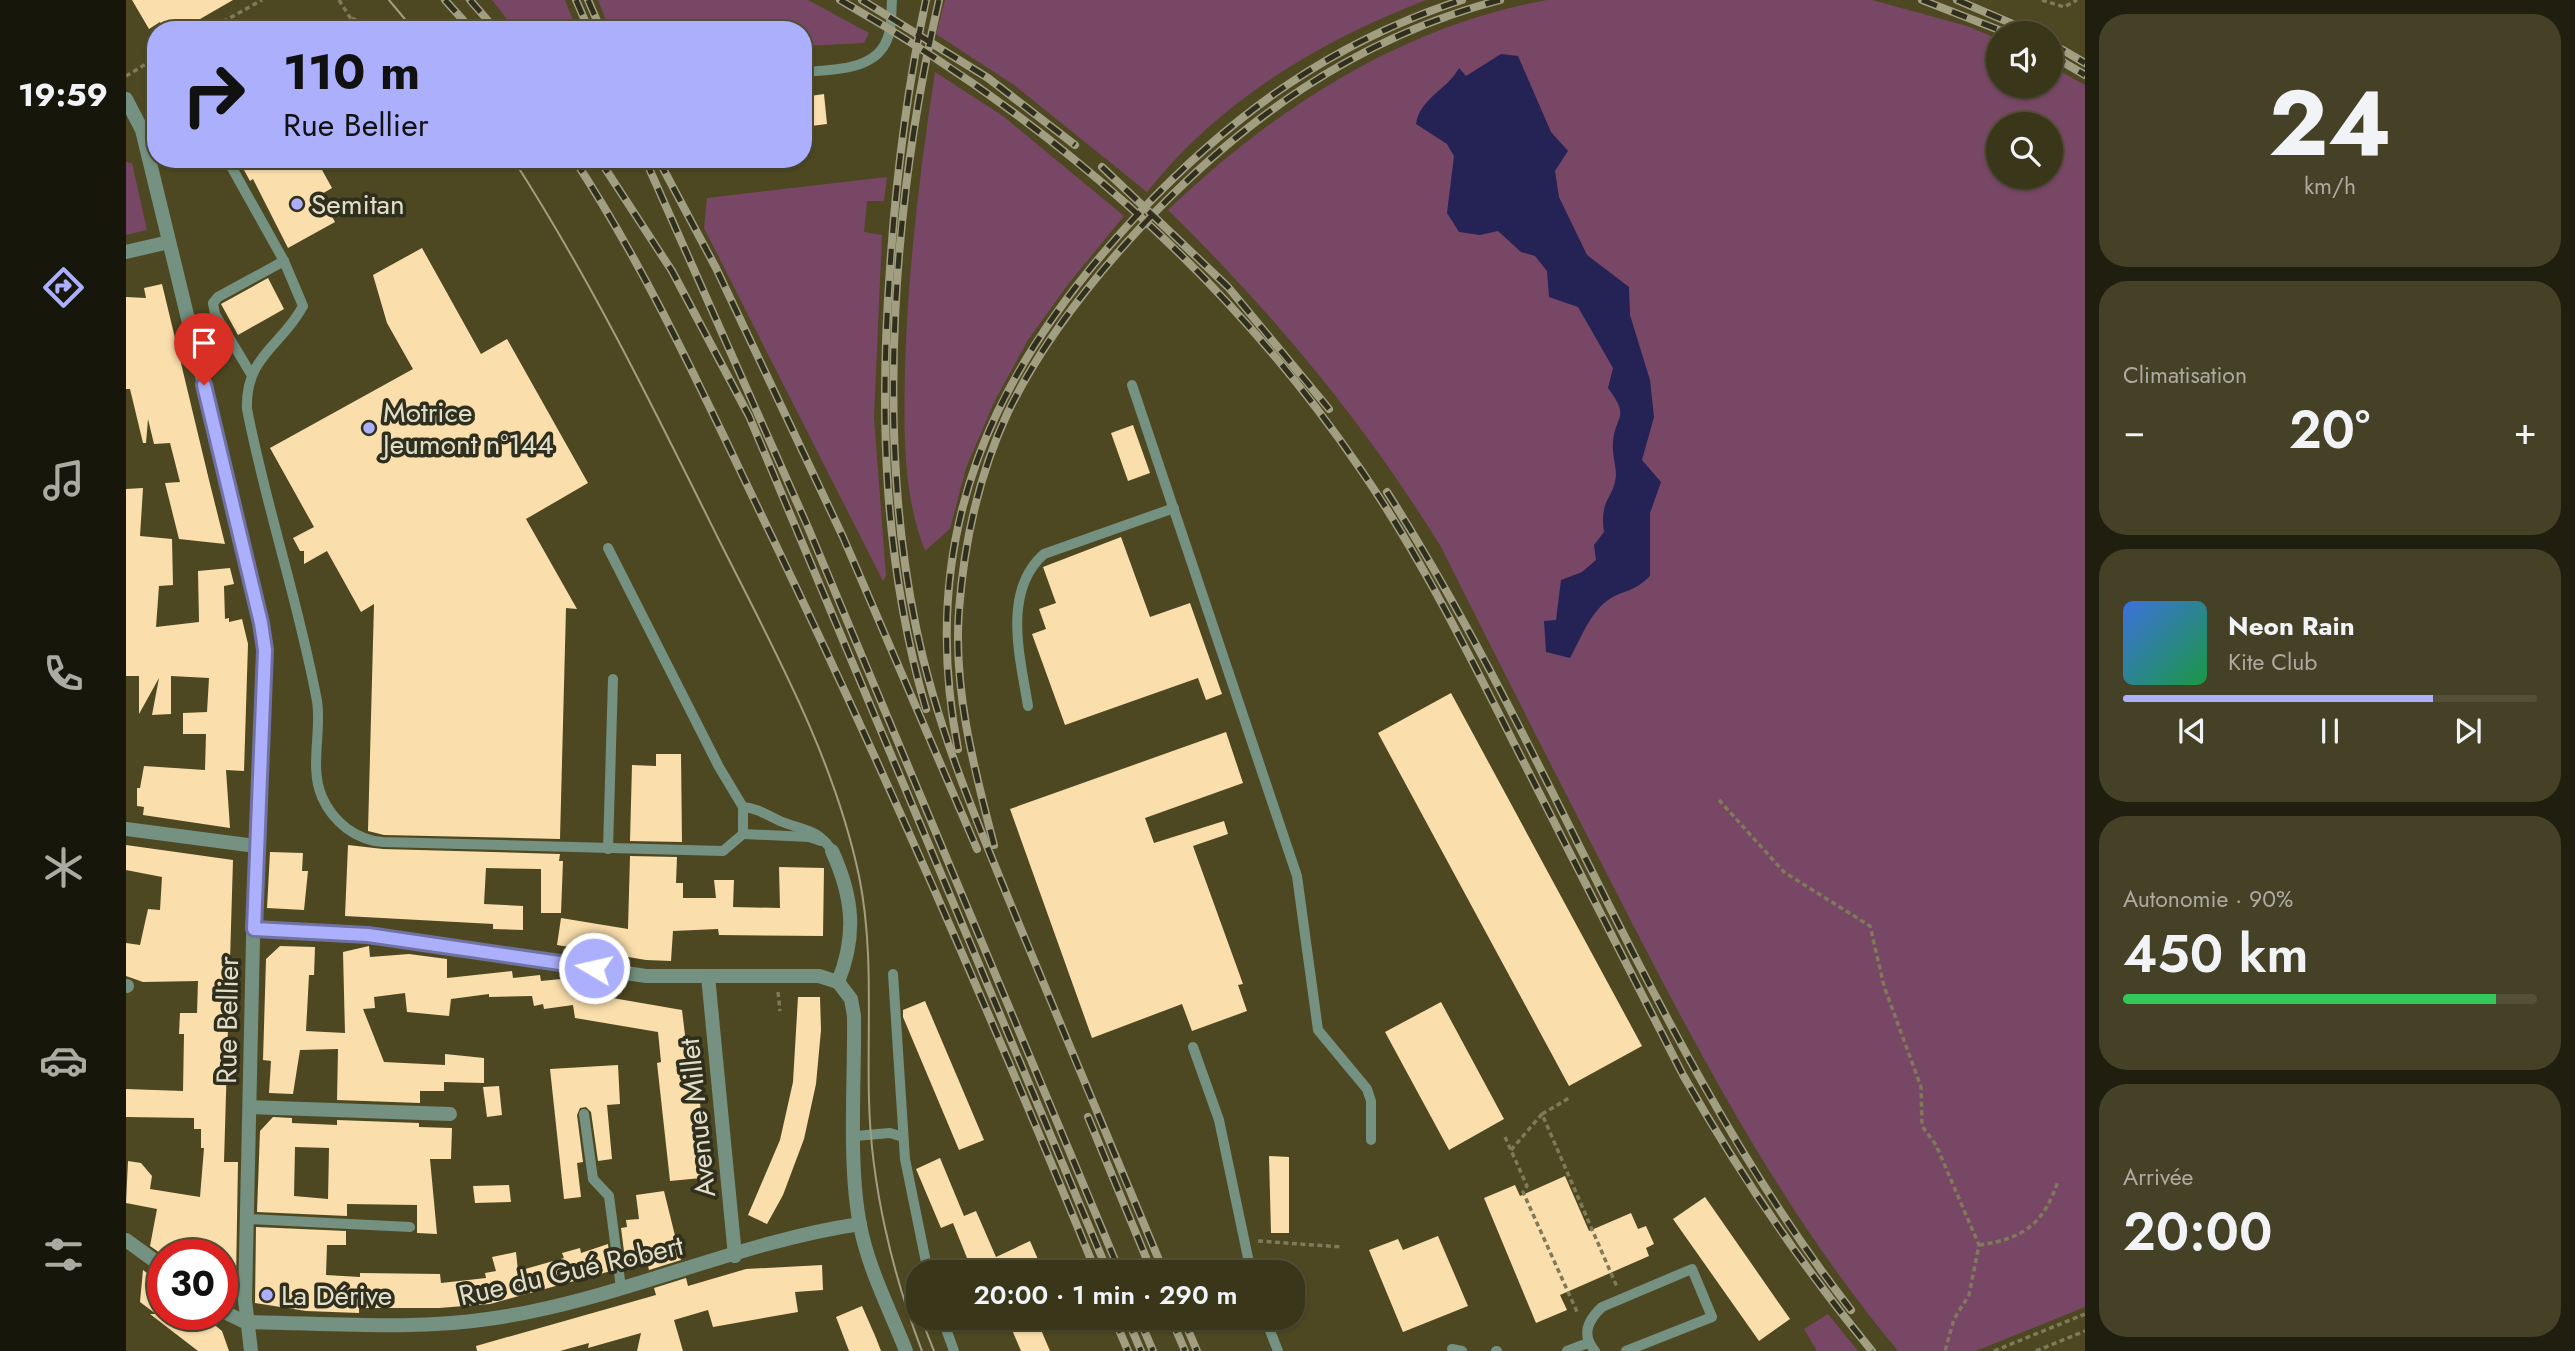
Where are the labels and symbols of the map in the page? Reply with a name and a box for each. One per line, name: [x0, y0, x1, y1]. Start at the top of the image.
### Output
place label: Semitan: [311, 184, 405, 225]
marker: Semitan: [289, 196, 305, 212]
pin: [174, 313, 234, 385]
place label: Motrice Jeumont n°144: [379, 392, 554, 465]
marker: Motrice Jeumont n°144: [361, 420, 377, 436]
position arrow: [557, 931, 631, 1005]
street label: Rue Bellier: [206, 956, 249, 1084]
street label: Avenue Millet: [669, 1036, 726, 1199]
street label: Rue du Gué Robert: [455, 1225, 688, 1316]
speed limit sign: 30: [147, 1239, 238, 1330]
place label: La Dérive: [281, 1275, 392, 1316]
marker: La Dérive: [259, 1287, 275, 1303]

